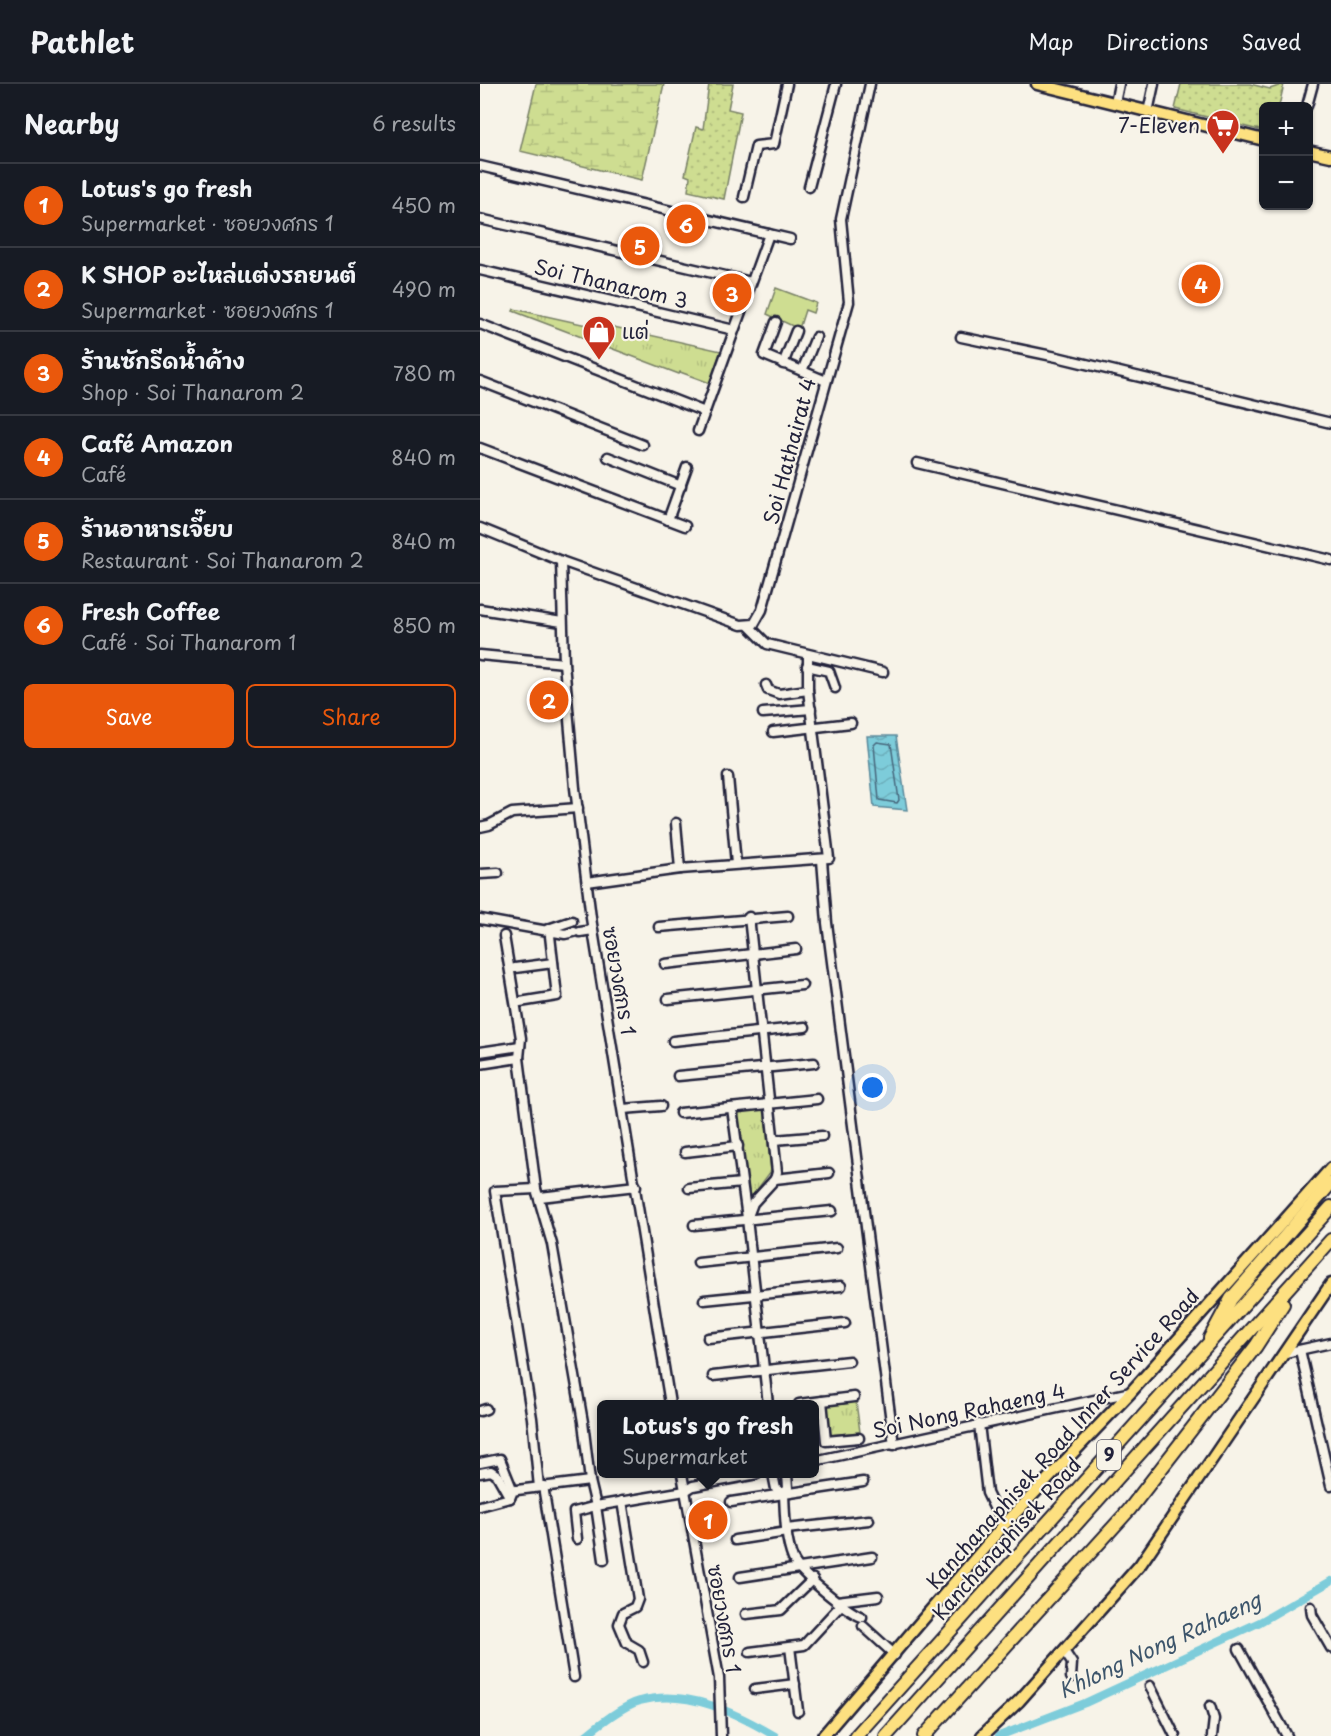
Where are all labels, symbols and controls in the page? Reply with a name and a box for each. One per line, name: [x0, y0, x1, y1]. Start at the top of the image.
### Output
text: Pathlet: [30, 20, 134, 63]
text: Map: [1028, 25, 1073, 57]
text: Directions: [1106, 25, 1208, 57]
text: Saved: [1241, 25, 1301, 57]
map controls: [1259, 102, 1313, 210]
button: +: [1259, 102, 1313, 156]
text: Nearby: [24, 104, 119, 143]
text: 6 results: [372, 108, 456, 138]
supermarket icon: 7-Eleven: [1205, 108, 1241, 155]
place label: 7-Eleven: [1118, 110, 1200, 140]
button: −: [1259, 156, 1313, 210]
text: Lotus's go fresh: [81, 171, 253, 204]
text: 1: [39, 190, 48, 220]
text: 450 m: [391, 190, 456, 220]
pin: 6: [666, 202, 706, 246]
text: Supermarket · ซอยวงศกร 1: [81, 208, 334, 238]
pin: 5: [620, 224, 660, 268]
street label: Soi Thanarom 3: [531, 251, 691, 315]
text: K SHOP อะไหล่แต่งรถยนต์: [81, 257, 356, 290]
pin: 4: [1182, 262, 1220, 306]
pin: 3: [712, 270, 752, 316]
text: 2: [36, 274, 51, 304]
text: 490 m: [392, 274, 456, 304]
text: Supermarket · ซอยวงศกร 1: [81, 295, 334, 325]
shop icon: แต่: [581, 314, 617, 361]
place label: แต่: [622, 316, 649, 346]
text: ร้านซักรีดน้ำค้าง: [81, 343, 245, 376]
text: 3: [37, 358, 50, 388]
text: 780 m: [393, 358, 456, 388]
street label: Soi Hathairat 4: [755, 374, 823, 527]
text: Shop · Soi Thanarom 2: [81, 377, 304, 407]
text: Café Amazon: [81, 426, 233, 459]
text: 4: [37, 442, 50, 472]
text: 840 m: [391, 442, 456, 472]
text: Café: [81, 459, 126, 489]
text: ร้านอาหารเจี๊ยบ: [81, 511, 233, 544]
text: 5: [37, 526, 50, 556]
text: 840 m: [391, 526, 456, 556]
text: Restaurant · Soi Thanarom 2: [81, 545, 364, 575]
text: Fresh Coffee: [81, 594, 220, 627]
text: 6: [36, 610, 51, 640]
text: 850 m: [392, 610, 456, 640]
text: Café · Soi Thanarom 1: [81, 627, 296, 657]
pin: 2: [530, 678, 568, 722]
button: Save: [24, 684, 234, 748]
button: Share: [246, 684, 456, 748]
street label: ซอยวงศกร 1: [596, 924, 644, 1038]
your location: [858, 1073, 887, 1102]
street label: Kanchanaphisek Road Inner Service Road: [921, 1283, 1205, 1595]
street label: Soi Nong Rahaeng 4: [870, 1375, 1068, 1445]
popup: [597, 1400, 819, 1478]
text: Lotus's go fresh: [622, 1408, 794, 1441]
road number: 9: [1097, 1440, 1121, 1470]
text: Supermarket: [622, 1441, 748, 1471]
street label: Kanchanaphisek Road: [928, 1453, 1086, 1625]
pin: 1: [688, 1498, 728, 1542]
street label: ซอยวงศกร 1: [701, 1562, 749, 1676]
water label: Khlong Nong Rahaeng: [1053, 1582, 1267, 1705]

